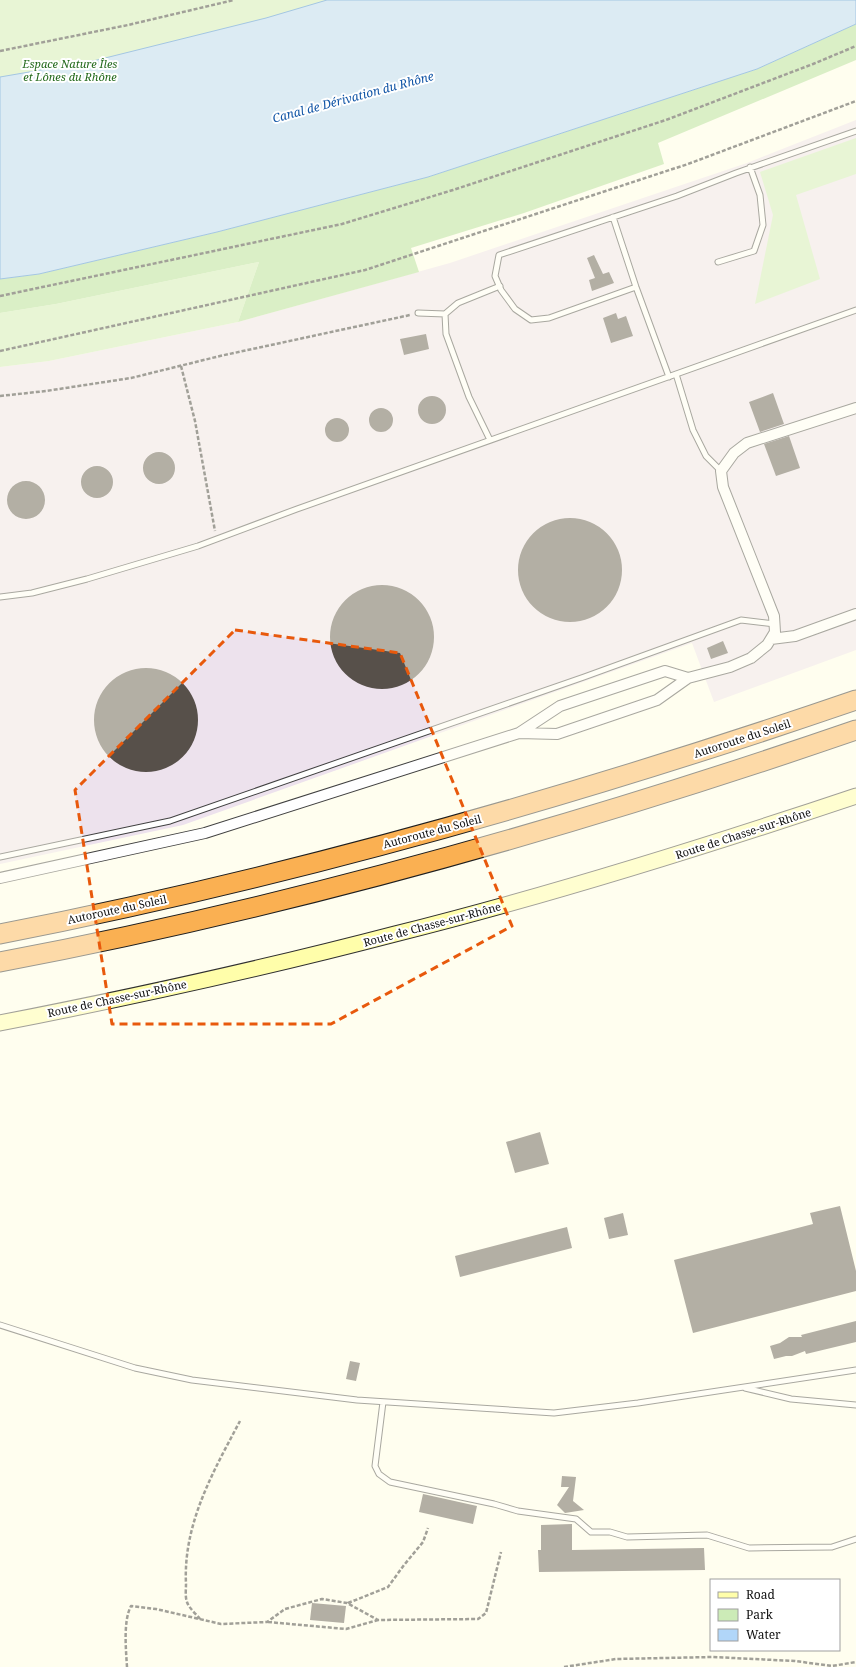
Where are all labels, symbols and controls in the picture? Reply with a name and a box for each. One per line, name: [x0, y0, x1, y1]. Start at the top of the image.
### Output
park label: Espace Nature Îles et Lônes du Rhône: [22, 56, 117, 84]
water label: Canal de Dérivation du Rhône: [270, 67, 436, 127]
street label: Autoroute du Soleil: [692, 715, 793, 761]
street label: Route de Chasse-sur-Rhône: [673, 804, 813, 862]
street label: Autoroute du Soleil: [381, 811, 483, 851]
street label: Autoroute du Soleil: [66, 891, 169, 927]
street label: Route de Chasse-sur-Rhône: [362, 898, 503, 950]
street label: Route de Chasse-sur-Rhône: [46, 976, 188, 1020]
legend: [710, 1579, 840, 1651]
text: Road: [746, 1586, 776, 1603]
text: Park: [746, 1606, 774, 1623]
text: Water: [746, 1626, 781, 1643]

